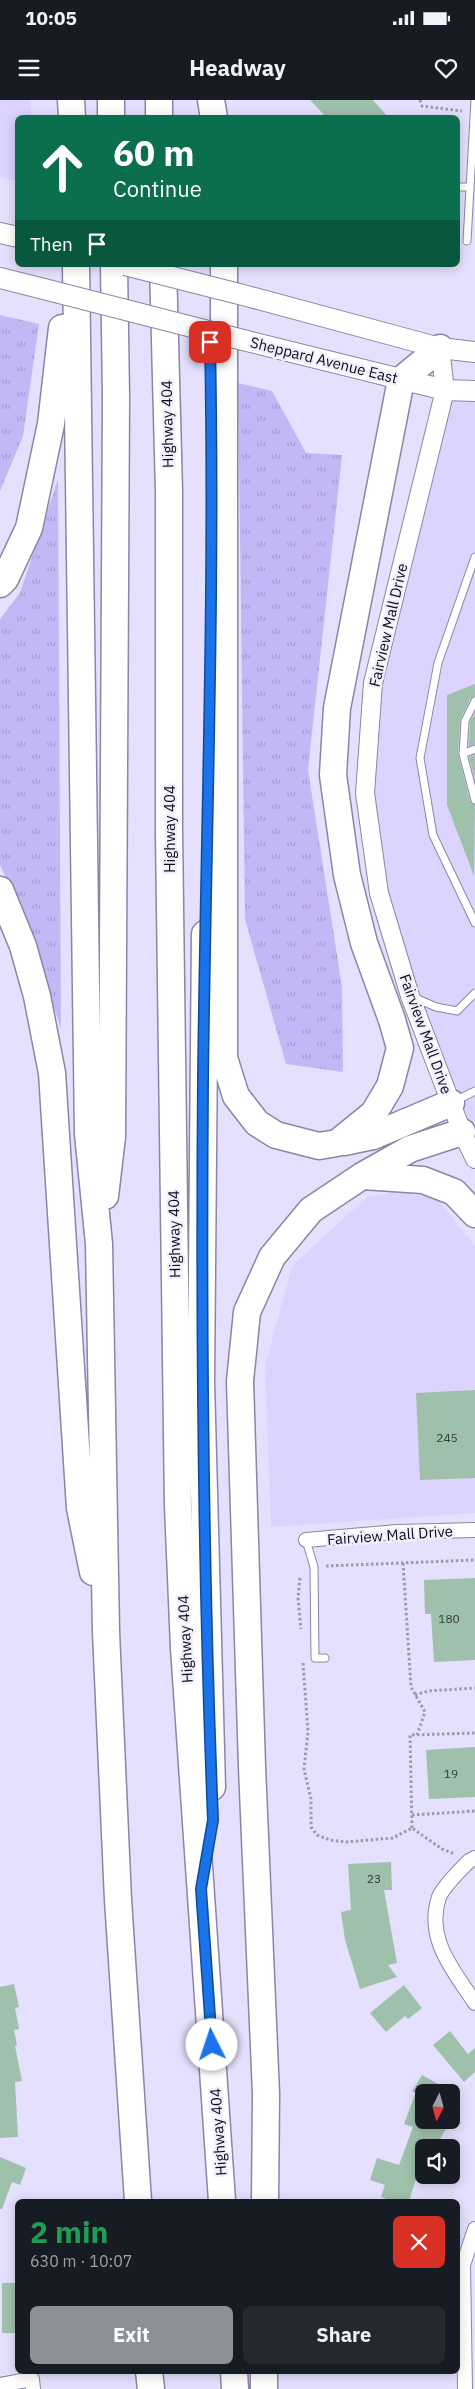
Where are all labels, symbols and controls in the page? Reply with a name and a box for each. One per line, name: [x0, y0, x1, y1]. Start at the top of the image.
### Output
text: 10:05: [25, 6, 77, 30]
text: Headway: [189, 53, 286, 82]
icon: menu: [15, 54, 43, 82]
icon: heart: [432, 54, 460, 82]
text: 60 m: [113, 130, 195, 176]
icon: ahead: [30, 135, 95, 200]
text: Continue: [113, 174, 202, 203]
icon: arrive: [83, 230, 111, 258]
text: Then: [30, 232, 73, 256]
pin: [189, 321, 231, 363]
icon: arrive: [196, 328, 224, 356]
street label: Sheppard Avenue East: [248, 332, 400, 388]
street label: Highway 404: [157, 380, 177, 468]
street label: Fairview Mall Drive: [365, 561, 411, 689]
street label: Highway 404: [160, 785, 179, 873]
street label: Fairview Mall Drive: [395, 971, 457, 1097]
street label: Highway 404: [164, 1190, 184, 1278]
house number: 245: [436, 1430, 458, 1445]
street label: Fairview Mall Drive: [326, 1521, 454, 1549]
street label: Highway 404: [173, 1595, 197, 1683]
house number: 180: [438, 1611, 460, 1626]
house number: 19: [444, 1766, 458, 1781]
house number: 23: [367, 1871, 381, 1886]
position arrow: [185, 2018, 237, 2070]
north arrow: [415, 2084, 460, 2129]
map controls: [415, 2084, 460, 2184]
street label: Highway 404: [205, 2087, 231, 2177]
button: sound: [415, 2139, 460, 2184]
text: 2 min: [30, 2212, 108, 2251]
button: close: [393, 2216, 445, 2268]
text: 630 m · 10:07: [30, 2251, 132, 2271]
button: Exit: [30, 2306, 233, 2364]
button: Share: [243, 2306, 445, 2364]

